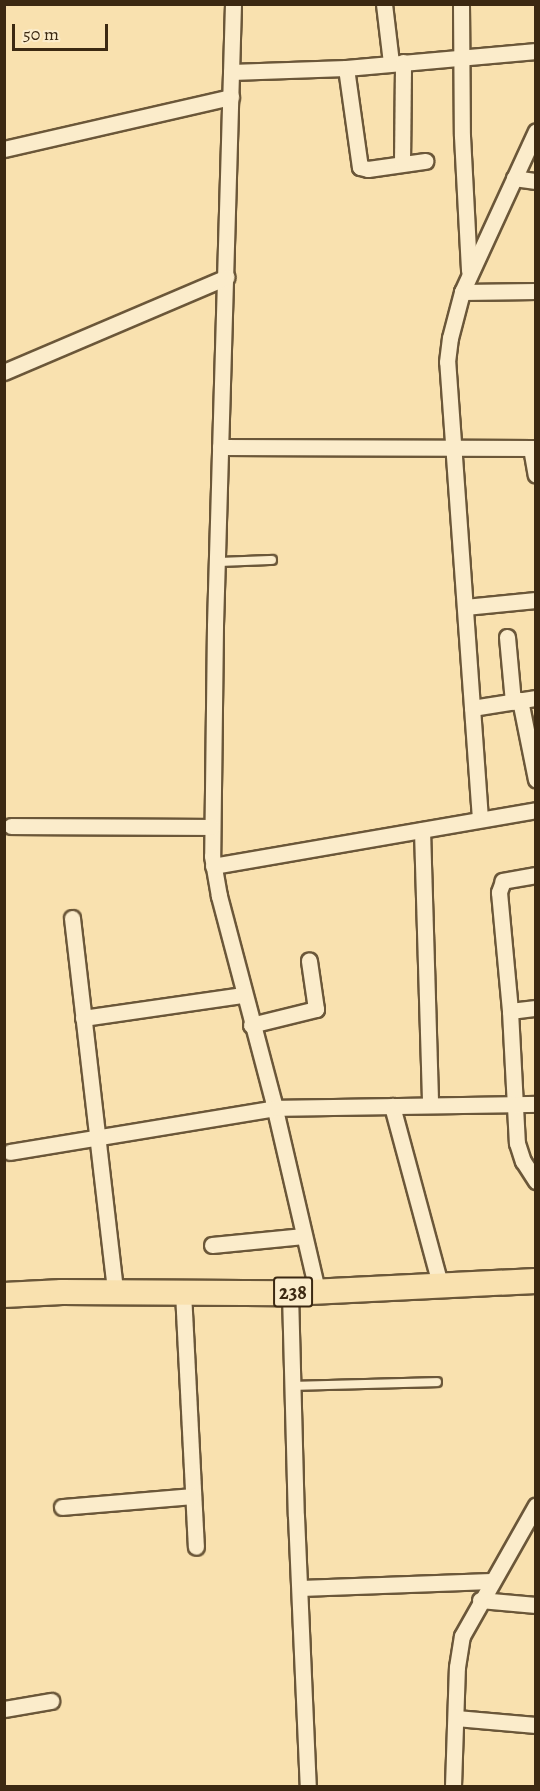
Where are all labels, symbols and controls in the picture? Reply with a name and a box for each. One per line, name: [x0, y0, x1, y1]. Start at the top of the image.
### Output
scale bar: [15, 12, 111, 50]
text: 50 m: [23, 22, 59, 46]
road number: 238: [272, 1275, 314, 1309]

